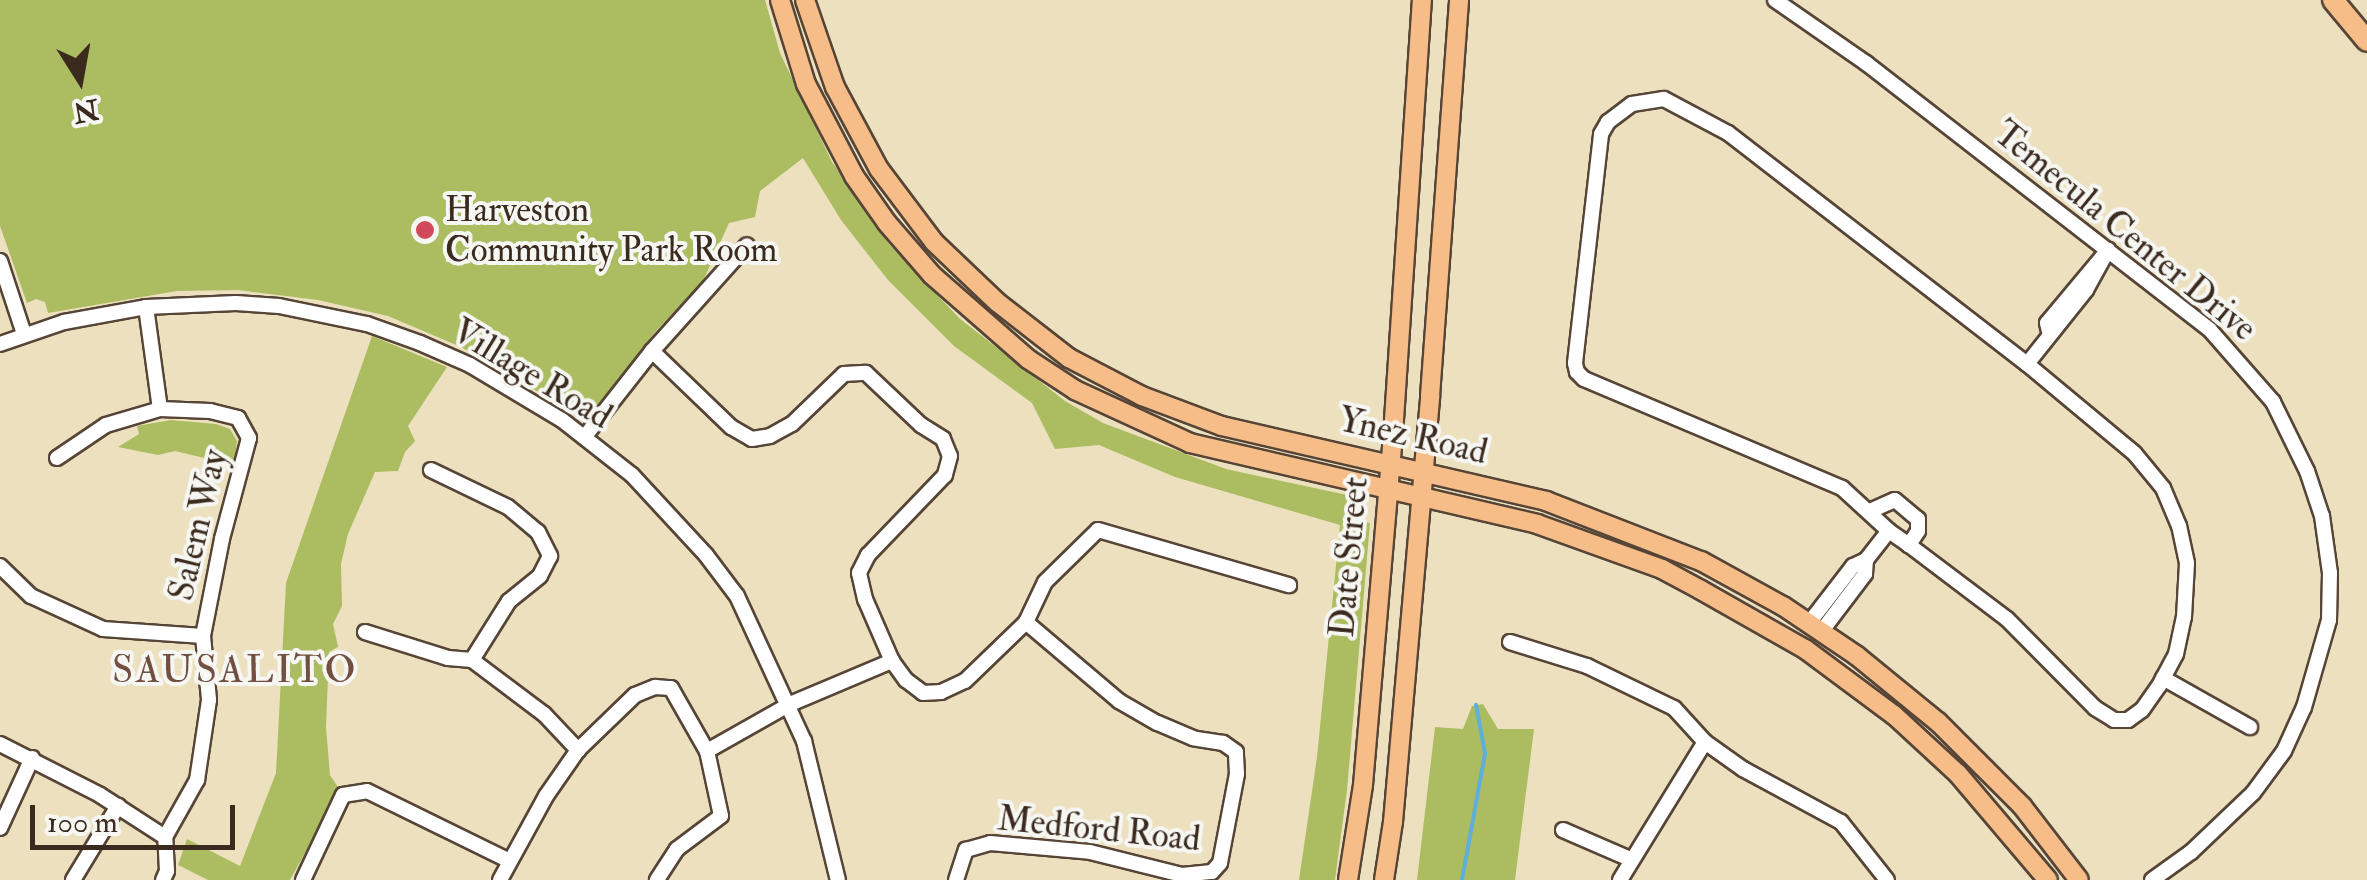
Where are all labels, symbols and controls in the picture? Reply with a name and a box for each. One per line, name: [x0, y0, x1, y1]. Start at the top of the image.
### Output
north arrow: [30, 30, 130, 130]
text: N: [70, 90, 101, 130]
street label: Temecula Center Drive: [1985, 112, 2265, 350]
place label: Harveston Community Park Room: [445, 189, 777, 271]
marker: Harveston Community Park Room: [414, 219, 436, 241]
street label: Village Road: [445, 310, 619, 438]
street label: Ynez Road: [1335, 399, 1491, 473]
street label: Salem Way: [160, 445, 236, 605]
street label: Date Street: [1321, 475, 1377, 639]
district label: SAUSALITO: [112, 648, 358, 694]
scale bar: [35, 785, 240, 847]
street label: Medford Road: [996, 797, 1202, 861]
text: 100 m: [47, 804, 118, 841]

